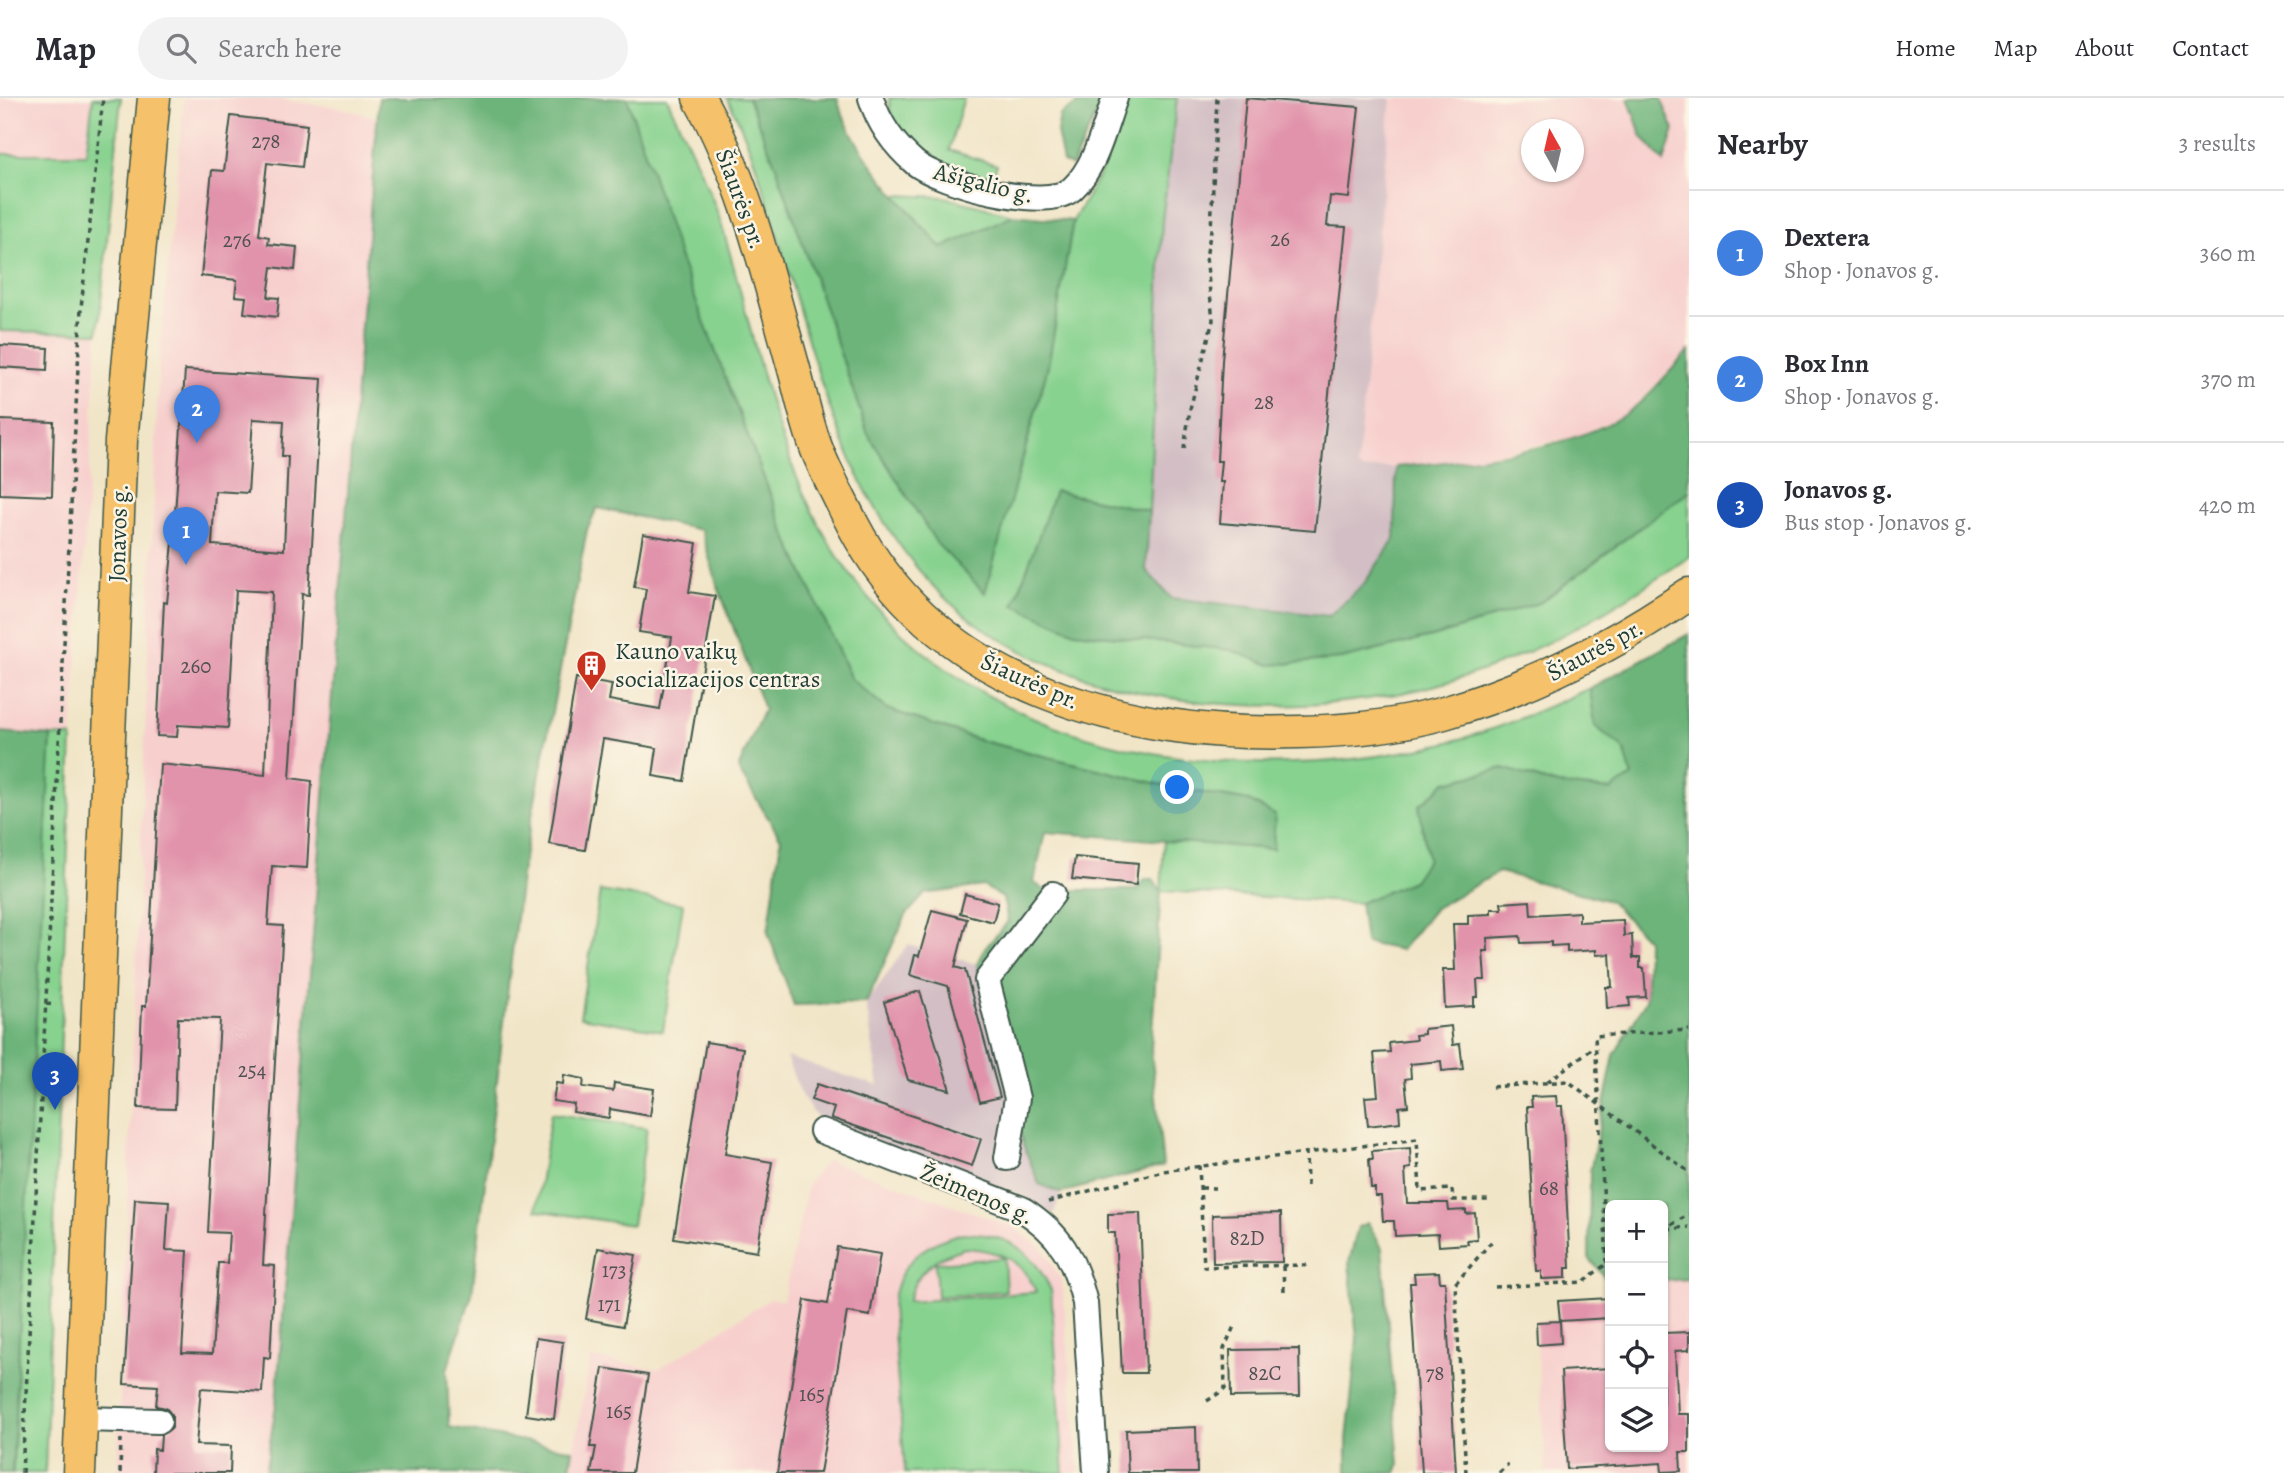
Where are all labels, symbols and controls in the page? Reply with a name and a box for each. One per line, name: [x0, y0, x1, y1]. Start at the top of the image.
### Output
search box: [138, 17, 628, 80]
text: Map: [35, 26, 96, 71]
icon: search: [162, 29, 200, 67]
text: Search here: [218, 31, 342, 66]
text: Home: [1895, 32, 1956, 64]
text: Map: [1994, 32, 2038, 64]
text: About: [2076, 32, 2134, 64]
text: Contact: [2172, 32, 2249, 64]
north arrow: [1521, 119, 1584, 182]
text: Nearby: [1717, 124, 1808, 164]
house number: 278: [252, 127, 280, 155]
text: 3 results: [2179, 128, 2256, 159]
street label: Šiaurės pr.: [708, 144, 774, 254]
street label: Ašigalio g.: [930, 155, 1037, 211]
text: Dextera: [1784, 220, 1870, 255]
house number: 26: [1270, 225, 1290, 253]
house number: 276: [223, 226, 252, 254]
text: 1: [1736, 238, 1744, 269]
text: 360 m: [2200, 238, 2256, 269]
text: Shop · Jonavos g.: [1784, 255, 1940, 286]
text: Box Inn: [1784, 346, 1869, 381]
text: 2: [1734, 364, 1746, 395]
text: 370 m: [2201, 364, 2256, 395]
text: Shop · Jonavos g.: [1784, 381, 1940, 412]
pin: 2: [174, 385, 220, 443]
house number: 28: [1254, 388, 1274, 416]
text: Jonavos g.: [1784, 472, 1893, 507]
street label: Jonavos g.: [100, 483, 136, 583]
text: 3: [1735, 490, 1745, 521]
text: 420 m: [2199, 490, 2256, 521]
pin: 1: [163, 507, 209, 565]
text: Bus stop · Jonavos g.: [1784, 507, 1973, 538]
street label: Šiaurės pr.: [1541, 611, 1649, 689]
place label: Kauno vaikų socializacijos centras: [615, 635, 820, 695]
street label: Šiaurės pr.: [976, 645, 1084, 717]
building icon: Kauno vaikų socializacijos centras: [575, 648, 609, 692]
house number: 260: [181, 652, 211, 680]
your location: [1160, 770, 1194, 804]
pin: 3: [32, 1052, 78, 1110]
house number: 254: [238, 1056, 266, 1084]
street label: Žeimenos g.: [915, 1156, 1039, 1232]
house number: 68: [1539, 1174, 1559, 1202]
map controls: [1605, 1200, 1668, 1452]
button: +: [1605, 1200, 1668, 1263]
house number: 82D: [1230, 1224, 1264, 1252]
house number: 173: [602, 1256, 626, 1284]
button: −: [1605, 1263, 1668, 1326]
house number: 171: [597, 1290, 621, 1318]
button: locate: [1605, 1326, 1668, 1389]
house number: 82C: [1248, 1359, 1282, 1387]
house number: 78: [1425, 1359, 1445, 1387]
house number: 165: [799, 1380, 825, 1408]
button: layers: [1605, 1389, 1668, 1452]
house number: 165: [606, 1397, 632, 1425]

